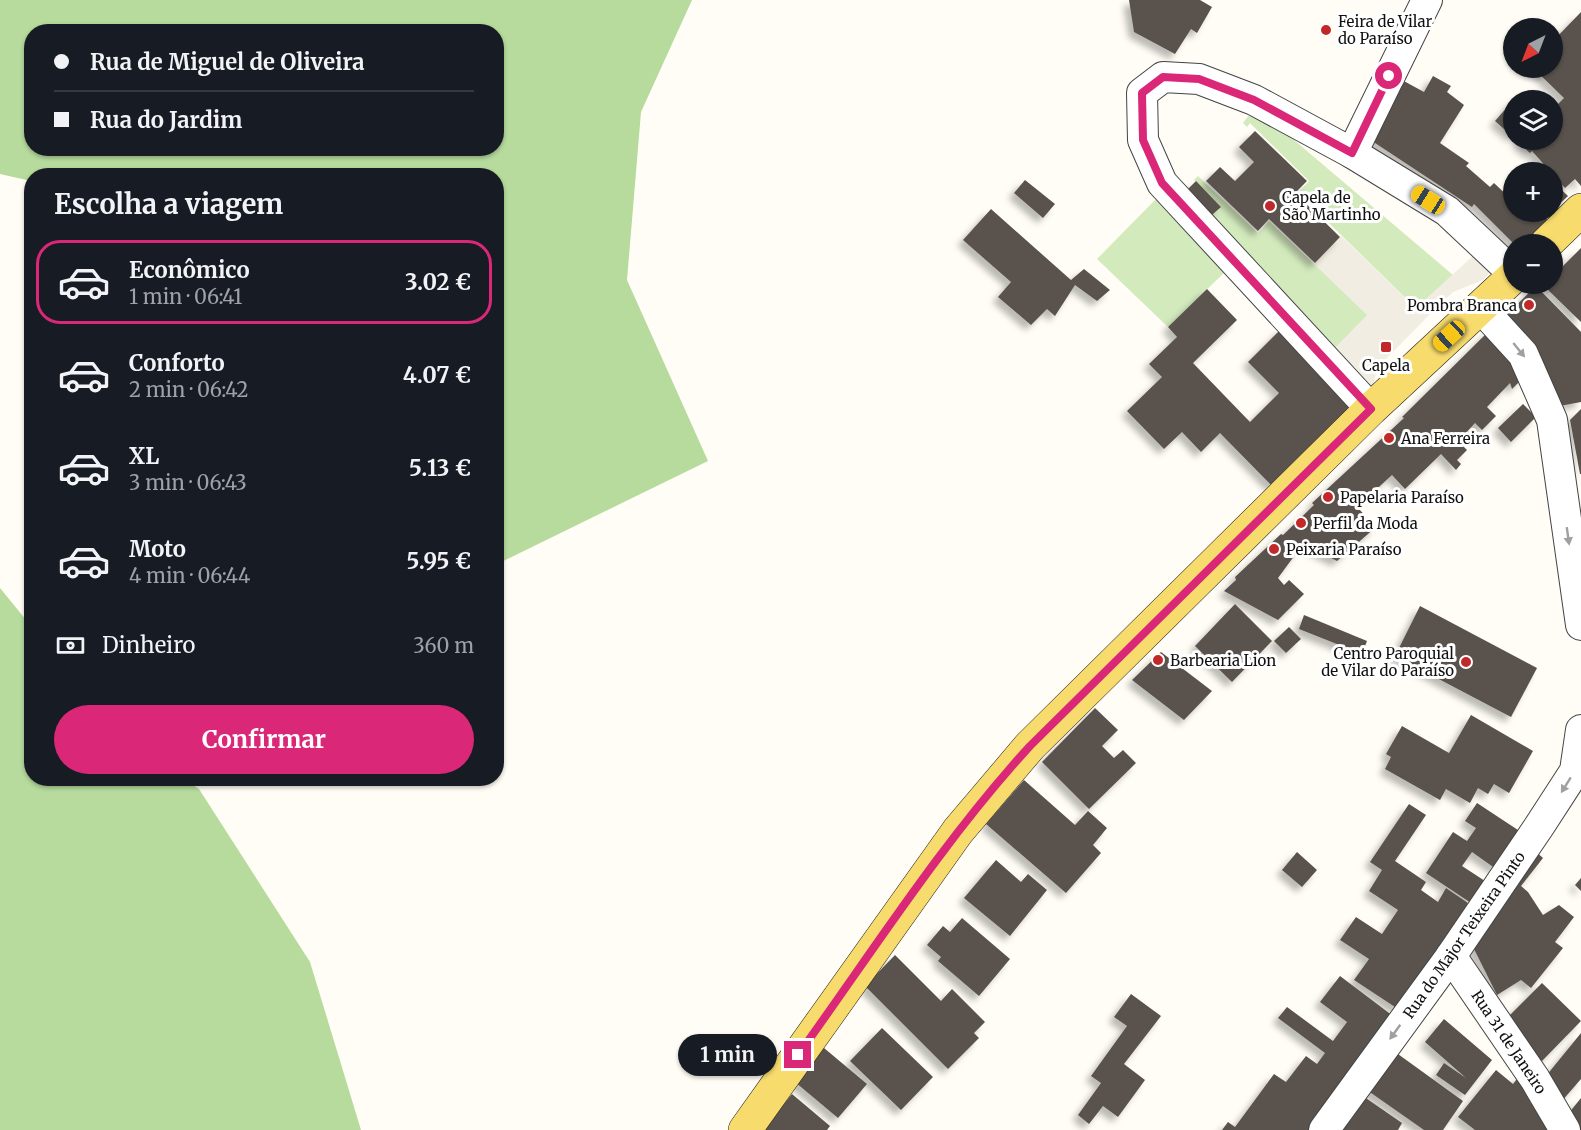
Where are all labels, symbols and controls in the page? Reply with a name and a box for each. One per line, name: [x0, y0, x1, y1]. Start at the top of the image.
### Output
place label: Feira de Vilar do Paraíso: [1338, 12, 1432, 48]
north arrow: [1503, 18, 1563, 78]
map controls: [1503, 18, 1563, 294]
marker: Feira de Vilar do Paraíso: [1319, 23, 1333, 37]
text: Rua de Miguel de Oliveira: [90, 48, 365, 76]
route start: [1375, 62, 1402, 89]
button: layers: [1503, 90, 1563, 150]
text: Rua do Jardim: [90, 106, 242, 134]
button: +: [1503, 162, 1563, 222]
car: [1408, 183, 1448, 217]
text: Escolha a viagem: [54, 187, 283, 221]
place label: Capela de São Martinho: [1282, 188, 1381, 224]
marker: Capela de São Martinho: [1263, 199, 1277, 213]
button: −: [1503, 234, 1563, 294]
icon: car: [57, 255, 111, 309]
text: Econômico: [129, 256, 250, 284]
text: 3.02 €: [405, 268, 471, 296]
text: 1 min · 06:41: [129, 284, 242, 309]
place label: Pombra Branca: [1407, 296, 1517, 315]
marker: Pombra Branca: [1522, 298, 1536, 312]
car: [1430, 317, 1468, 355]
marker: Capela: [1379, 340, 1393, 354]
one-way arrow: [1512, 342, 1525, 358]
icon: car: [57, 348, 111, 402]
text: Conforto: [129, 349, 225, 377]
place label: Capela: [1362, 356, 1410, 375]
text: 4.07 €: [403, 361, 471, 389]
text: 2 min · 06:42: [129, 377, 248, 402]
place label: Ana Ferreira: [1400, 429, 1490, 448]
marker: Ana Ferreira: [1382, 431, 1396, 445]
icon: car: [57, 441, 111, 495]
text: XL: [129, 442, 159, 470]
text: 5.13 €: [409, 454, 471, 482]
text: 3 min · 06:43: [129, 470, 247, 495]
place label: Papelaria Paraíso: [1340, 488, 1464, 507]
marker: Papelaria Paraíso: [1321, 490, 1335, 504]
place label: Perfil da Moda: [1313, 514, 1418, 533]
marker: Perfil da Moda: [1294, 516, 1308, 530]
one-way arrow: [1564, 527, 1573, 546]
icon: car: [57, 534, 111, 588]
text: Moto: [129, 535, 186, 563]
place label: Peixaria Paraíso: [1286, 540, 1402, 559]
marker: Peixaria Paraíso: [1267, 542, 1281, 556]
text: 5.95 €: [407, 547, 471, 575]
text: 4 min · 06:44: [129, 563, 250, 588]
icon: cash: [54, 629, 87, 662]
text: Dinheiro: [102, 631, 195, 659]
text: 360 m: [413, 633, 474, 658]
place label: Centro Paroquial de Vilar do Paraíso: [1321, 644, 1454, 680]
place label: Barbearia Lion: [1170, 651, 1276, 670]
marker: Barbearia Lion: [1151, 653, 1165, 667]
marker: Centro Paroquial de Vilar do Paraíso: [1459, 655, 1473, 669]
button: Confirmar: [54, 705, 474, 774]
one-way arrow: [1560, 777, 1571, 793]
street label: Rua do Major Teixeira Pinto: [1399, 848, 1529, 1022]
street label: Rua 31 de Janeiro: [1467, 987, 1551, 1098]
one-way arrow: [1390, 1025, 1402, 1040]
callout: 1 min: [678, 1034, 777, 1076]
route end: [784, 1041, 811, 1068]
text: 1 min: [700, 1042, 755, 1067]

